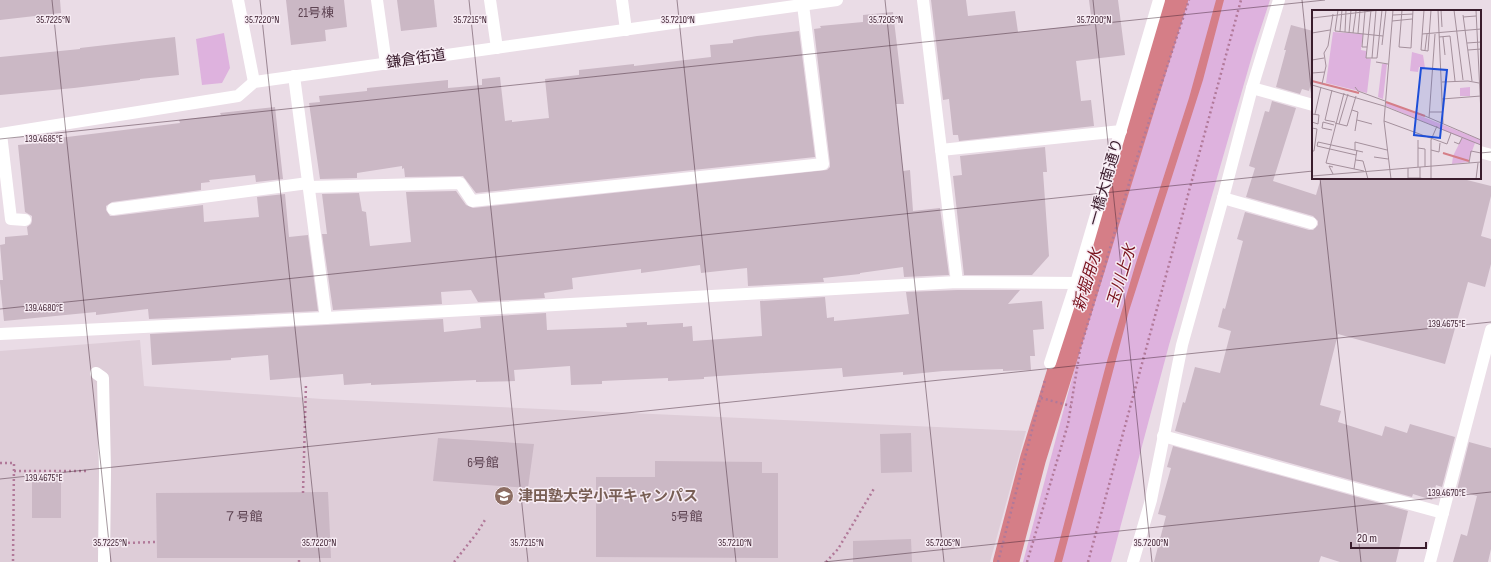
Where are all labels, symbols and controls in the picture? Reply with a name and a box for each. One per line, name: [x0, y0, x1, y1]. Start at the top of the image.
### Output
house number: 21号棟: [298, 5, 334, 21]
inset map: [1312, 10, 1481, 179]
text: 35.7225°N: [36, 14, 70, 26]
text: 35.7220°N: [245, 14, 279, 26]
text: 35.7215°N: [453, 14, 487, 26]
text: 35.7210°N: [661, 14, 695, 26]
text: 35.7205°N: [869, 14, 903, 26]
text: 35.7200°N: [1077, 14, 1111, 26]
street label: 鎌倉街道: [385, 45, 447, 73]
text: 139.4685°E: [25, 133, 63, 145]
street label: 一橋大南通り: [1084, 136, 1128, 228]
water label: 玉川上水: [1104, 241, 1141, 309]
water label: 新堀用水: [1070, 245, 1107, 313]
text: 139.4680°E: [25, 302, 63, 314]
text: 139.4675°E: [1428, 318, 1466, 330]
house number: 6号館: [467, 455, 499, 471]
text: 139.4675°E: [25, 472, 63, 484]
school or university icon: 津田塾大学小平キャンパス: [493, 485, 515, 507]
place label: 津田塾大学小平キャンパス: [518, 487, 698, 506]
text: 139.4670°E: [1428, 487, 1466, 499]
house number: ７号館: [223, 509, 263, 525]
house number: 5号館: [671, 509, 703, 525]
scale bar: [1351, 524, 1426, 550]
text: 20 m: [1357, 531, 1377, 546]
text: 35.7225°N: [93, 537, 127, 549]
text: 35.7220°N: [302, 537, 336, 549]
text: 35.7215°N: [510, 537, 544, 549]
text: 35.7210°N: [718, 537, 752, 549]
text: 35.7205°N: [926, 537, 960, 549]
text: 35.7200°N: [1134, 537, 1168, 549]

